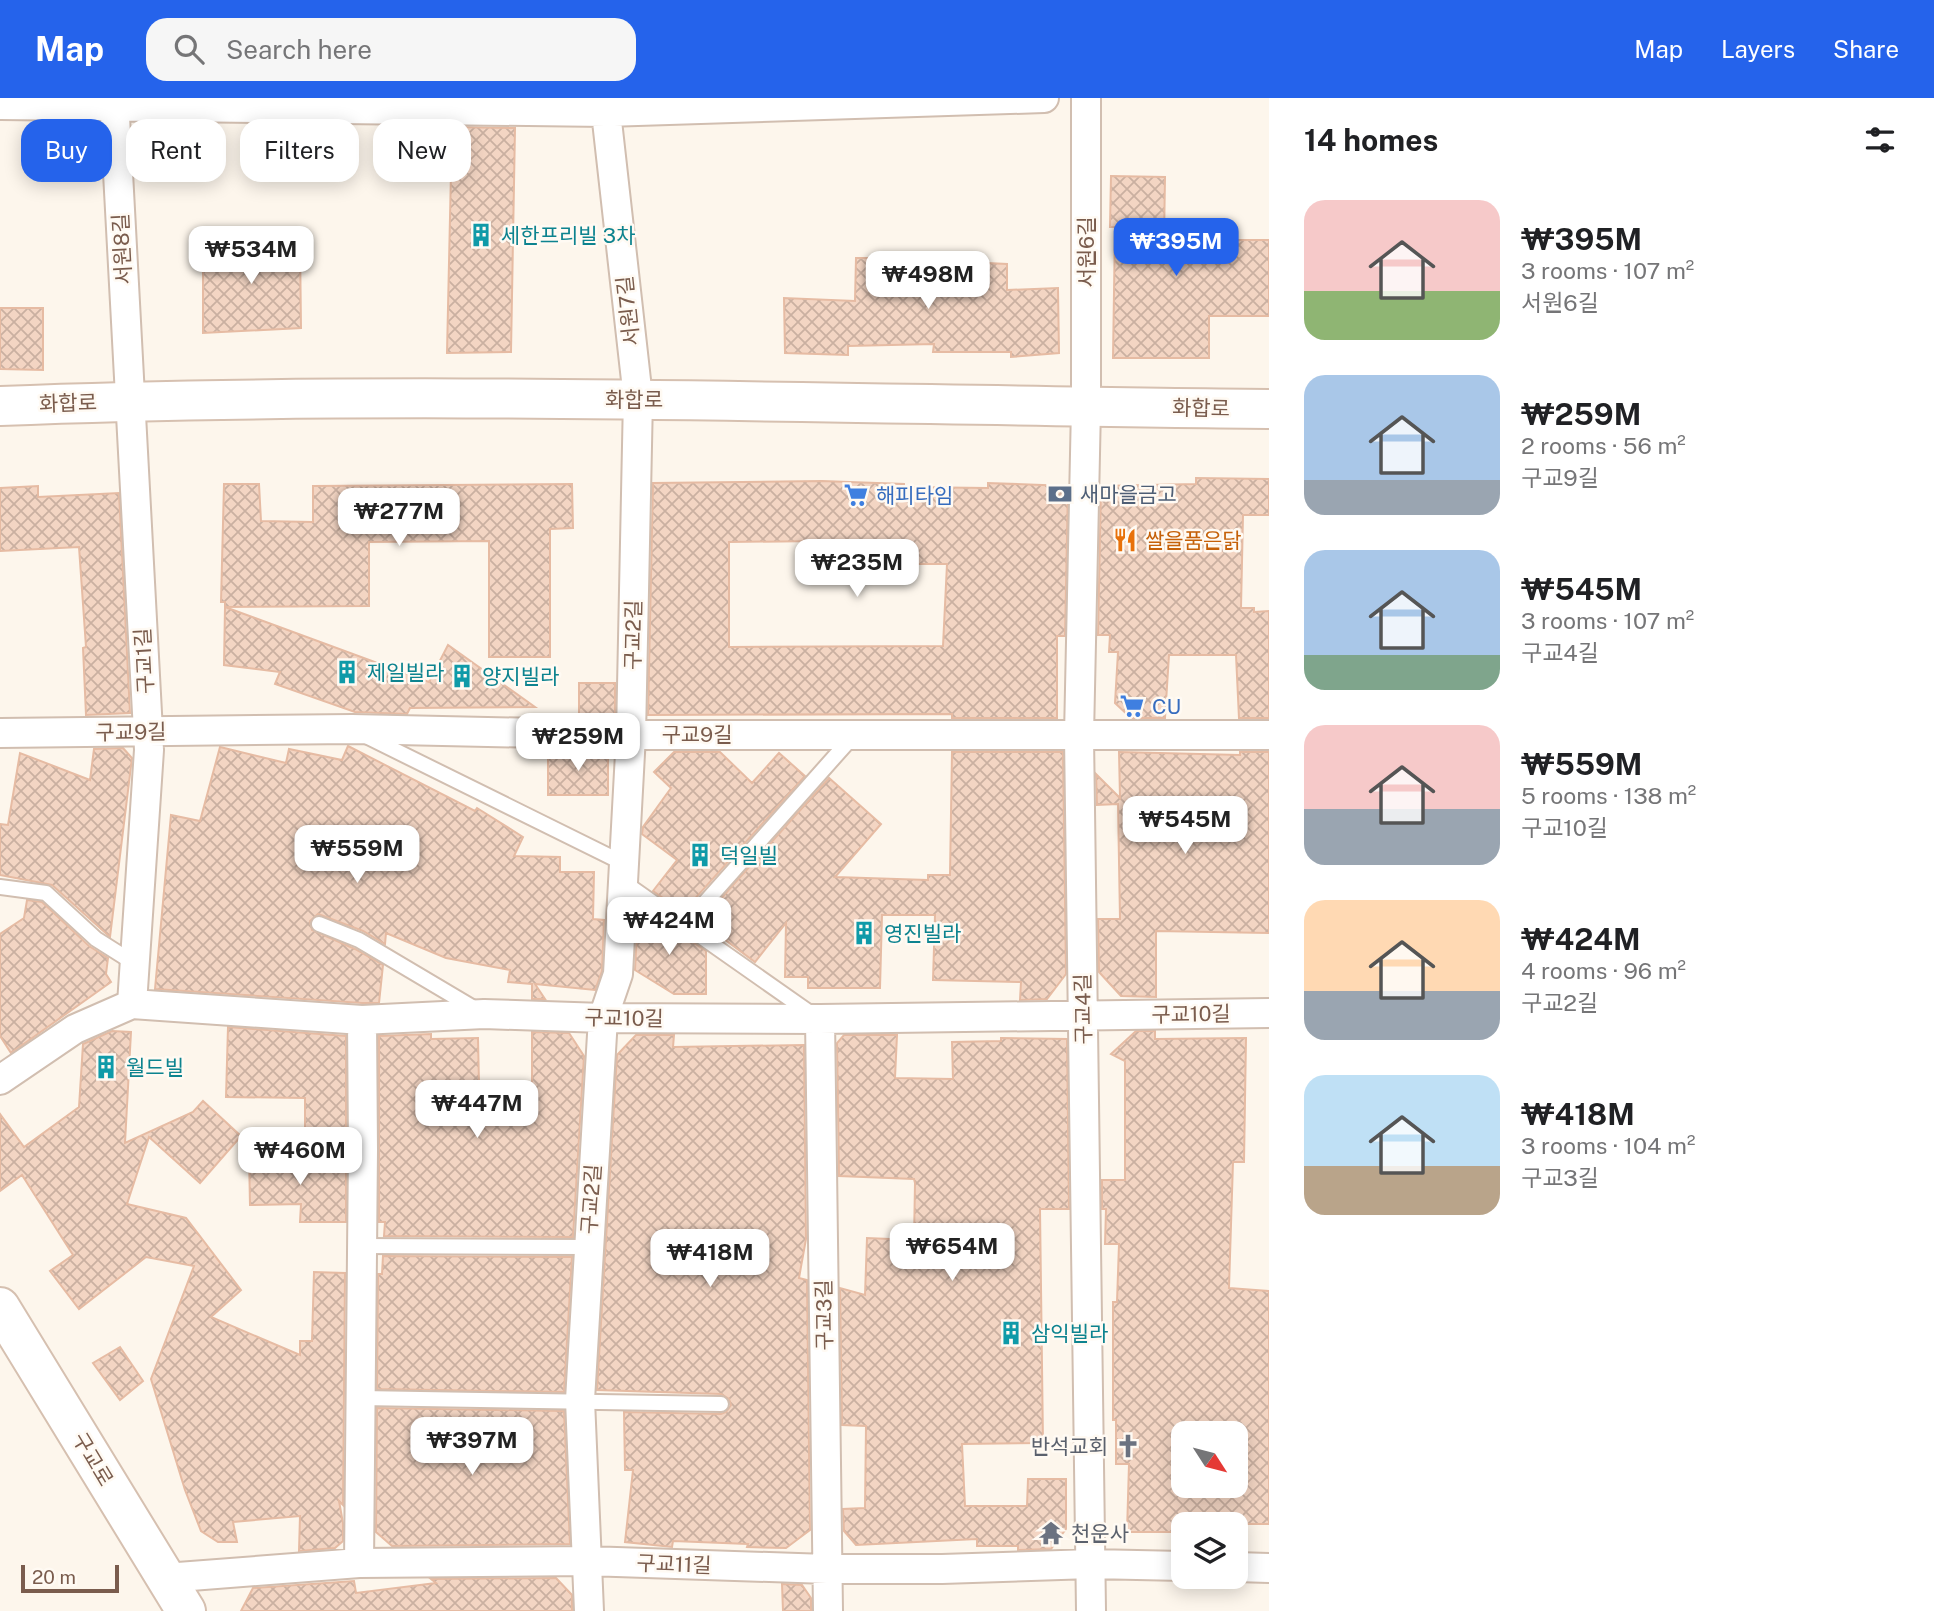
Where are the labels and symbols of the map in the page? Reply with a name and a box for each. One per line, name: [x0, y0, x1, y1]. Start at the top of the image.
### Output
street label: 서원8길: [108, 213, 136, 285]
street label: 서원6길: [1074, 216, 1099, 288]
pin: ₩395M: [1127, 218, 1225, 278]
building icon: 세한프리빌 3차: [467, 221, 495, 249]
place label: 세한프리빌 3차: [501, 223, 635, 248]
pin: ₩534M: [202, 226, 300, 286]
pin: ₩498M: [879, 252, 977, 311]
street label: 서원7길: [612, 275, 644, 347]
street label: 화합로: [605, 387, 663, 412]
street label: 화합로: [39, 389, 97, 417]
street label: 화합로: [1172, 395, 1230, 421]
bank icon: 새마을금고: [1046, 480, 1074, 508]
supermarket icon: 해피타임: [842, 481, 870, 509]
place label: 새마을금고: [1080, 482, 1177, 507]
place label: 해피타임: [876, 483, 953, 508]
pin: ₩277M: [350, 489, 448, 548]
restaurant icon: 쌀을품은닭: [1111, 526, 1139, 554]
place label: 쌀을품은닭: [1145, 528, 1242, 553]
pin: ₩235M: [808, 540, 906, 599]
street label: 구교2길: [620, 600, 646, 670]
street label: 구교1길: [130, 627, 158, 695]
building icon: 제일빌라: [333, 658, 361, 686]
place label: 제일빌라: [367, 660, 444, 685]
building icon: 양지빌라: [448, 662, 476, 690]
place label: 양지빌라: [482, 664, 559, 689]
supermarket icon: CU: [1118, 692, 1146, 720]
place label: CU: [1152, 694, 1181, 719]
pin: ₩259M: [529, 714, 627, 773]
street label: 구교9길: [95, 719, 167, 745]
street label: 구교9길: [661, 722, 733, 747]
pin: ₩545M: [1136, 796, 1234, 856]
pin: ₩559M: [308, 826, 406, 885]
building icon: 덕일빌: [686, 841, 714, 869]
place label: 덕일빌: [720, 843, 778, 868]
pin: ₩424M: [620, 898, 718, 957]
building icon: 영진빌라: [850, 919, 878, 947]
place label: 영진빌라: [884, 921, 961, 946]
street label: 구교4길: [1070, 973, 1096, 1045]
street label: 구교10길: [1151, 1001, 1231, 1027]
street label: 구교10길: [584, 1005, 664, 1031]
building icon: 월드빌: [92, 1053, 120, 1081]
place label: 월드빌: [126, 1055, 184, 1080]
pin: ₩447M: [428, 1080, 526, 1140]
pin: ₩460M: [251, 1128, 349, 1187]
street label: 구교2길: [576, 1163, 606, 1235]
pin: ₩654M: [903, 1224, 1001, 1283]
pin: ₩418M: [661, 1230, 759, 1289]
street label: 구교3길: [811, 1279, 837, 1351]
building icon: 삼익빌라: [997, 1319, 1025, 1347]
place label: 삼익빌라: [1031, 1321, 1108, 1346]
pin: ₩397M: [423, 1418, 521, 1477]
north arrow: [1171, 1421, 1248, 1498]
street label: 구교로: [67, 1428, 119, 1490]
church icon: 반석교회: [1114, 1432, 1142, 1460]
place label: 반석교회: [1031, 1434, 1108, 1459]
temple icon: 천운사: [1037, 1519, 1065, 1547]
place label: 천운사: [1071, 1521, 1129, 1546]
street label: 구교11길: [636, 1550, 712, 1578]
scale bar: [21, 1562, 119, 1594]

